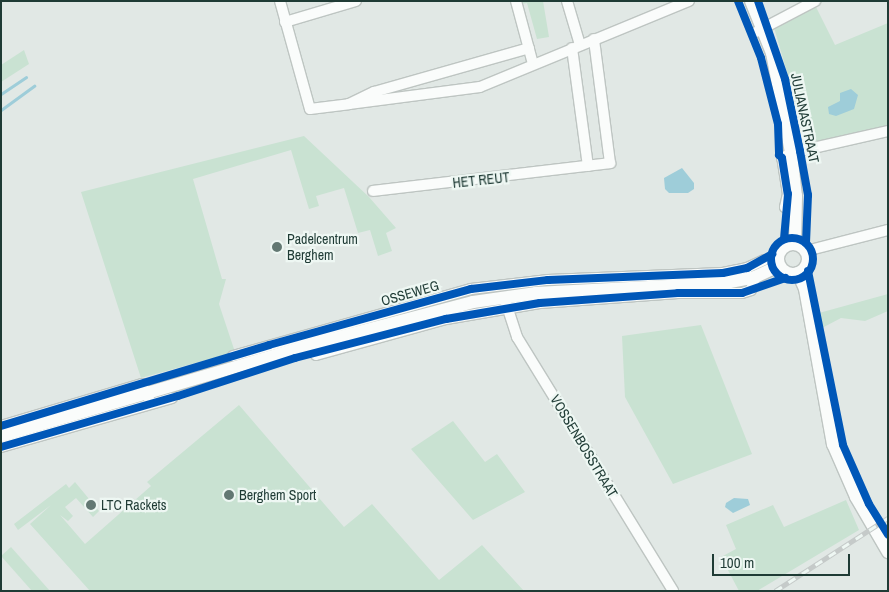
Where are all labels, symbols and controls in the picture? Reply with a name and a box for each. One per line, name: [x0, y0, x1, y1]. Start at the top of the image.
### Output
street label: JULIANASTRAAT: [787, 71, 823, 165]
street label: HET REUT: [452, 169, 510, 191]
place label: Padelcentrum Berghem: [287, 231, 358, 264]
marker: Padelcentrum Berghem: [271, 241, 283, 253]
street label: OSSEWEG: [379, 277, 441, 309]
street label: VOSSENBOSSTRAAT: [547, 392, 621, 500]
place label: Berghem Sport: [239, 487, 316, 503]
marker: Berghem Sport: [223, 489, 235, 501]
place label: LTC Rackets: [101, 497, 167, 513]
marker: LTC Rackets: [85, 499, 97, 511]
scale bar: [714, 544, 852, 576]
text: 100 m: [720, 552, 754, 573]

